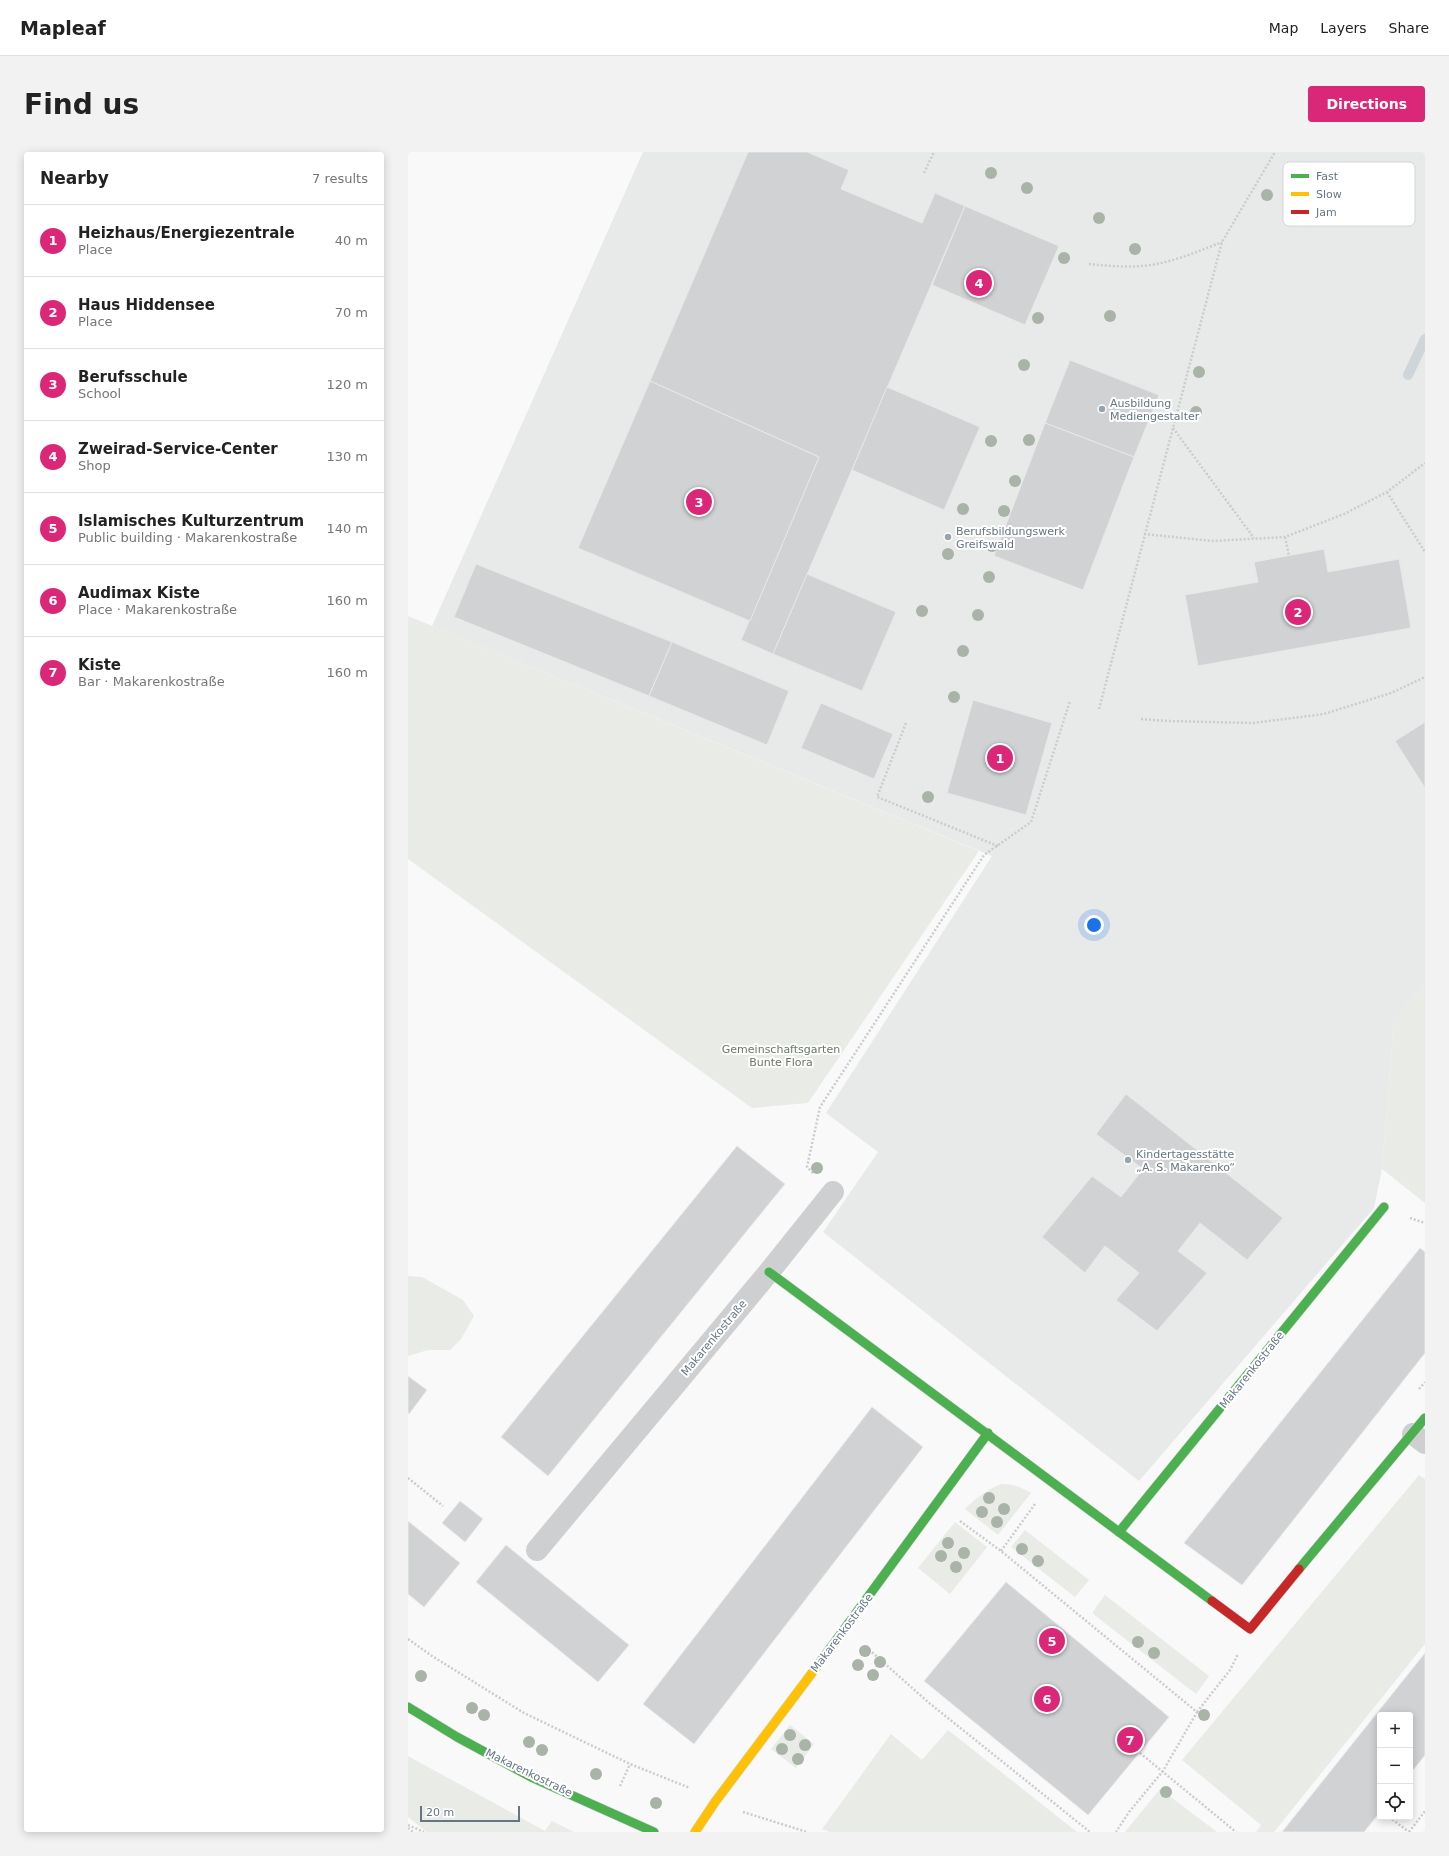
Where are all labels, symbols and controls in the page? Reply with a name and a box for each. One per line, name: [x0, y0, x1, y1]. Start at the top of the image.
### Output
text: Mapleaf: [20, 17, 106, 39]
text: Map: [1269, 20, 1298, 36]
text: Layers: [1320, 20, 1367, 36]
text: Share: [1389, 20, 1429, 36]
button: Directions: [1308, 86, 1425, 122]
text: Find us: [24, 88, 139, 121]
legend: [1283, 162, 1415, 226]
text: Nearby: [40, 168, 109, 188]
text: Fast: [1316, 170, 1339, 183]
text: 7 results: [312, 171, 368, 186]
text: Slow: [1316, 188, 1342, 201]
text: Jam: [1315, 206, 1337, 219]
text: Heizhaus/Energiezentrale: [78, 224, 295, 242]
text: 1: [48, 233, 58, 248]
text: 40 m: [335, 233, 368, 248]
text: Place: [78, 242, 113, 257]
pin: 4: [966, 268, 992, 298]
text: Haus Hiddensee: [78, 296, 215, 314]
text: 2: [48, 305, 58, 320]
text: 70 m: [335, 305, 368, 320]
text: Place: [78, 314, 113, 329]
text: Berufsschule: [78, 368, 188, 386]
text: 3: [48, 377, 58, 392]
text: 120 m: [326, 377, 368, 392]
text: School: [78, 386, 121, 401]
place label: Ausbildung Mediengestalter: [1110, 397, 1200, 423]
marker: Ausbildung Mediengestalter: [1097, 404, 1107, 414]
text: Zweirad-Service-Center: [78, 440, 278, 458]
text: 4: [48, 449, 58, 464]
text: 130 m: [326, 449, 368, 464]
text: Shop: [78, 458, 111, 473]
pin: 3: [686, 487, 712, 517]
text: Islamisches Kulturzentrum: [78, 512, 304, 530]
text: 5: [48, 521, 58, 536]
text: 140 m: [326, 521, 368, 536]
place label: Berufsbildungswerk Greifswald: [956, 525, 1065, 551]
text: Public building · Makarenkostraße: [78, 530, 297, 545]
marker: Berufsbildungswerk Greifswald: [943, 532, 953, 542]
text: Audimax Kiste: [78, 584, 200, 602]
text: 6: [48, 593, 58, 608]
text: 160 m: [326, 593, 368, 608]
pin: 2: [1285, 597, 1311, 627]
text: Place · Makarenkostraße: [78, 602, 237, 617]
text: Kiste: [78, 656, 121, 674]
text: 7: [48, 665, 58, 680]
text: 160 m: [326, 665, 368, 680]
text: Bar · Makarenkostraße: [78, 674, 225, 689]
pin: 1: [987, 743, 1013, 773]
your location: [1084, 915, 1104, 935]
park label: Gemeinschaftsgarten Bunte Flora: [722, 1043, 840, 1069]
place label: Kindertagesstätte „A. S. Makarenko“: [1136, 1148, 1235, 1174]
marker: Kindertagesstätte „A. S. Makarenko“: [1123, 1155, 1133, 1165]
street label: Makarenkostraße: [679, 1297, 750, 1379]
street label: Makarenkostraße: [1217, 1329, 1287, 1411]
street label: Makarenkostraße: [808, 1591, 876, 1675]
pin: 5: [1039, 1626, 1065, 1656]
pin: 6: [1034, 1684, 1060, 1714]
map controls: [1377, 1712, 1413, 1820]
button: +: [1377, 1712, 1413, 1748]
pin: 7: [1117, 1725, 1143, 1755]
street label: Makarenkostraße: [484, 1746, 575, 1800]
button: −: [1377, 1748, 1413, 1784]
button: locate: [1377, 1784, 1413, 1820]
scale bar: [420, 1804, 520, 1823]
text: 20 m: [426, 1806, 454, 1819]

